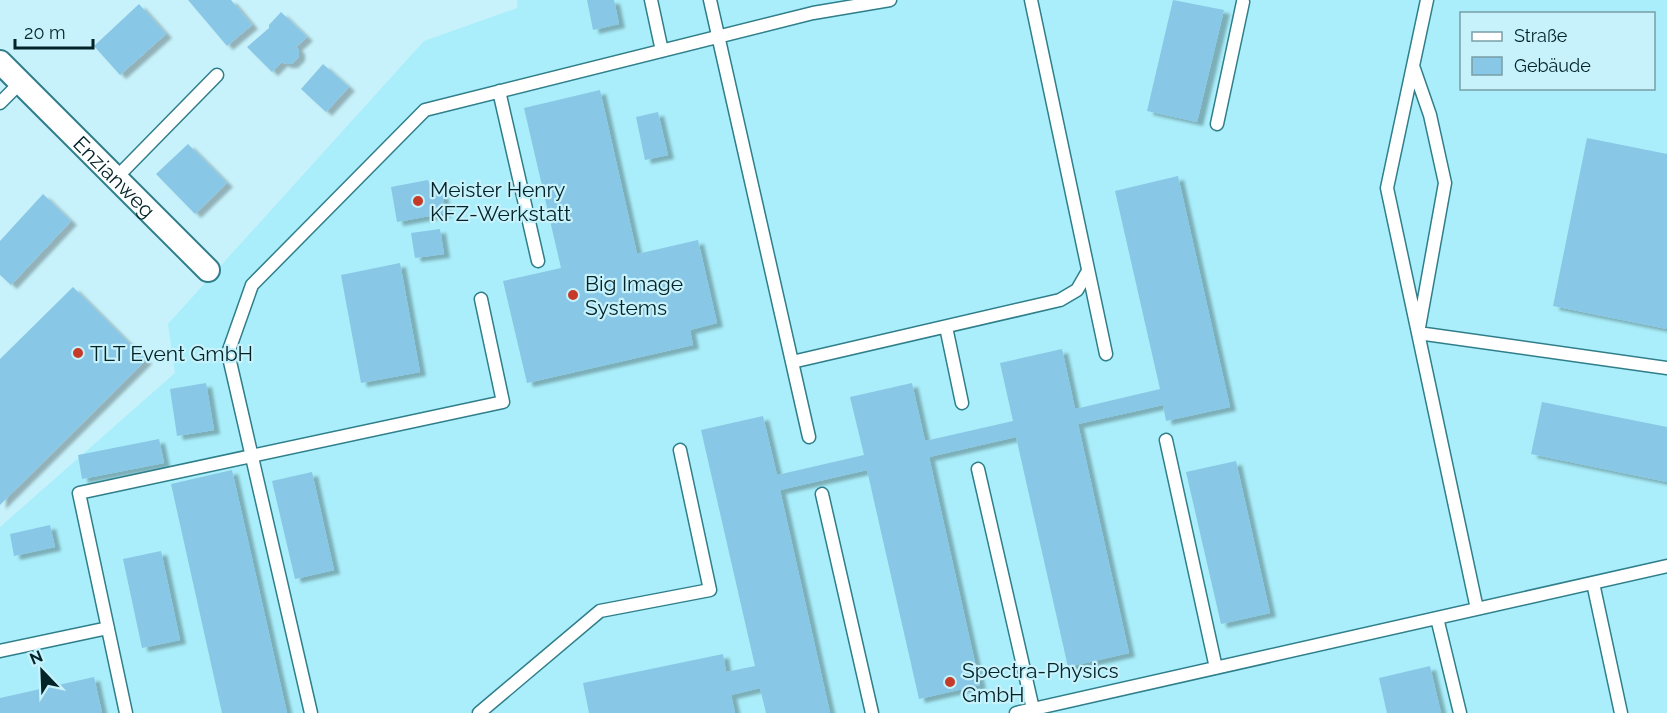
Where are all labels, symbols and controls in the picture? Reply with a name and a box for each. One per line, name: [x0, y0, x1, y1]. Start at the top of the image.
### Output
scale bar: [15, 12, 93, 50]
legend: [1460, 12, 1655, 90]
text: 20 m: [24, 22, 66, 43]
text: Straße: [1514, 25, 1568, 46]
text: Gebäude: [1514, 55, 1591, 76]
street label: Enzianweg: [68, 130, 161, 223]
place label: Meister Henry KFZ-Werkstatt: [430, 177, 571, 226]
marker: Meister Henry KFZ-Werkstatt: [411, 194, 425, 208]
place label: Big Image Systems: [585, 271, 683, 320]
marker: Big Image Systems: [566, 288, 580, 302]
place label: TLT Event GmbH: [90, 341, 253, 366]
marker: TLT Event GmbH: [71, 346, 85, 360]
north arrow: [12, 641, 72, 701]
text: N: [27, 647, 46, 669]
place label: Spectra-Physics GmbH: [962, 658, 1119, 707]
marker: Spectra-Physics GmbH: [943, 675, 957, 689]

